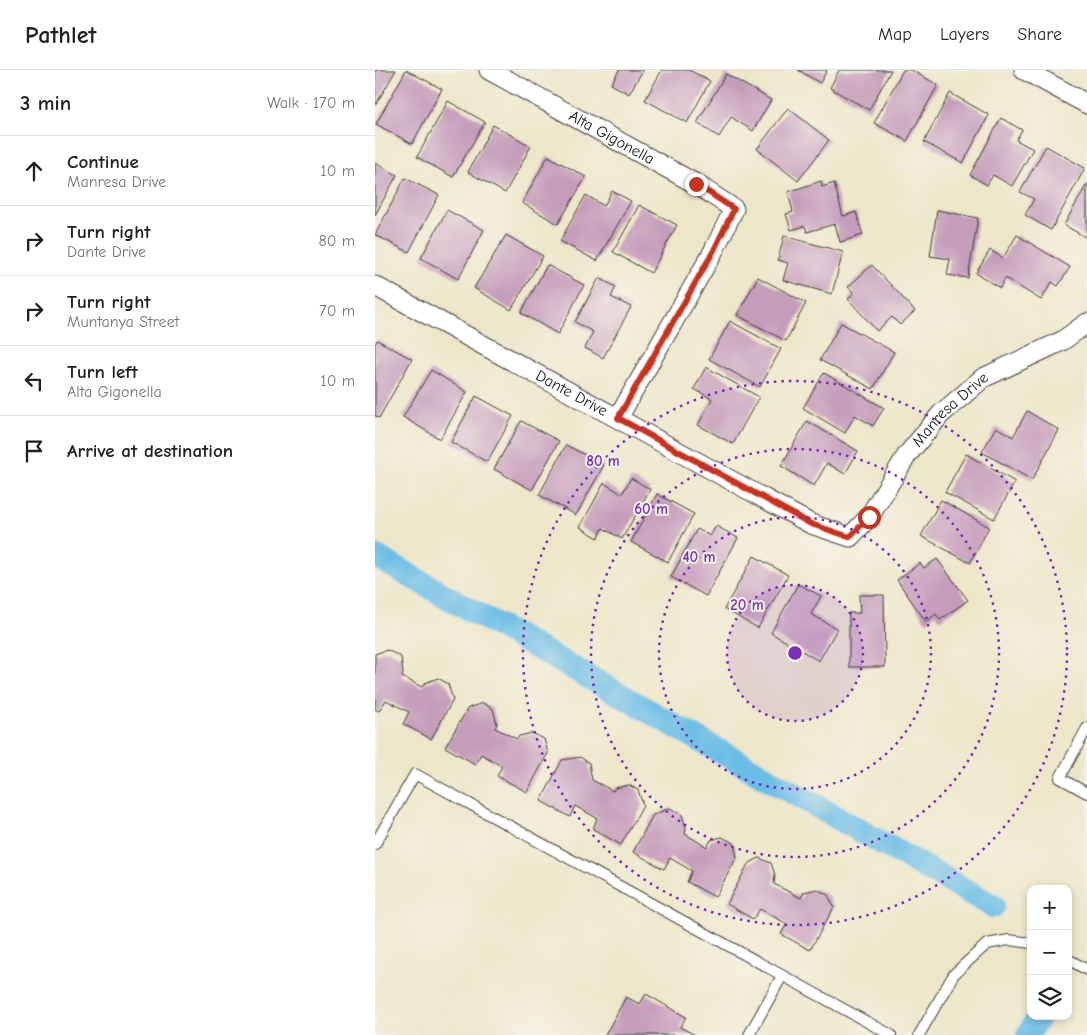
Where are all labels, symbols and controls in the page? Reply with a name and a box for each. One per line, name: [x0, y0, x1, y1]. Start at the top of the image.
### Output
text: Pathlet: [25, 21, 96, 49]
text: Map: [878, 24, 912, 45]
text: Layers: [940, 24, 989, 45]
text: Share: [1017, 24, 1062, 45]
text: 3 min: [20, 91, 71, 115]
text: Walk · 170 m: [267, 94, 355, 112]
street label: Alta Gigonella: [566, 107, 657, 168]
text: Continue: [67, 151, 139, 173]
icon: ahead: [20, 157, 48, 185]
text: 10 m: [320, 162, 355, 180]
text: Manresa Drive: [67, 173, 166, 191]
route end: [685, 173, 708, 196]
text: Turn right: [67, 221, 151, 243]
icon: right: [20, 227, 48, 255]
text: 80 m: [318, 232, 355, 250]
text: Dante Drive: [67, 243, 146, 261]
text: Turn right: [67, 291, 151, 313]
icon: right: [20, 297, 48, 325]
text: 70 m: [319, 302, 355, 320]
text: Muntanya Street: [67, 313, 179, 331]
text: Turn left: [67, 361, 138, 383]
street label: Dante Drive: [533, 366, 611, 420]
icon: left: [20, 367, 48, 395]
street label: Manresa Drive: [908, 369, 992, 451]
text: 10 m: [320, 372, 355, 390]
text: Alta Gigonella: [67, 383, 162, 401]
icon: arrive: [20, 437, 48, 465]
text: Arrive at destination: [67, 440, 233, 462]
text: 80 m: [586, 452, 620, 470]
text: 60 m: [634, 500, 668, 518]
route start: [858, 506, 881, 529]
text: 40 m: [683, 548, 716, 566]
text: 20 m: [730, 596, 764, 614]
centre of rings: [786, 644, 804, 662]
map controls: [1027, 885, 1072, 1020]
button: +: [1027, 885, 1072, 930]
button: −: [1027, 930, 1072, 975]
button: layers: [1027, 975, 1072, 1020]

